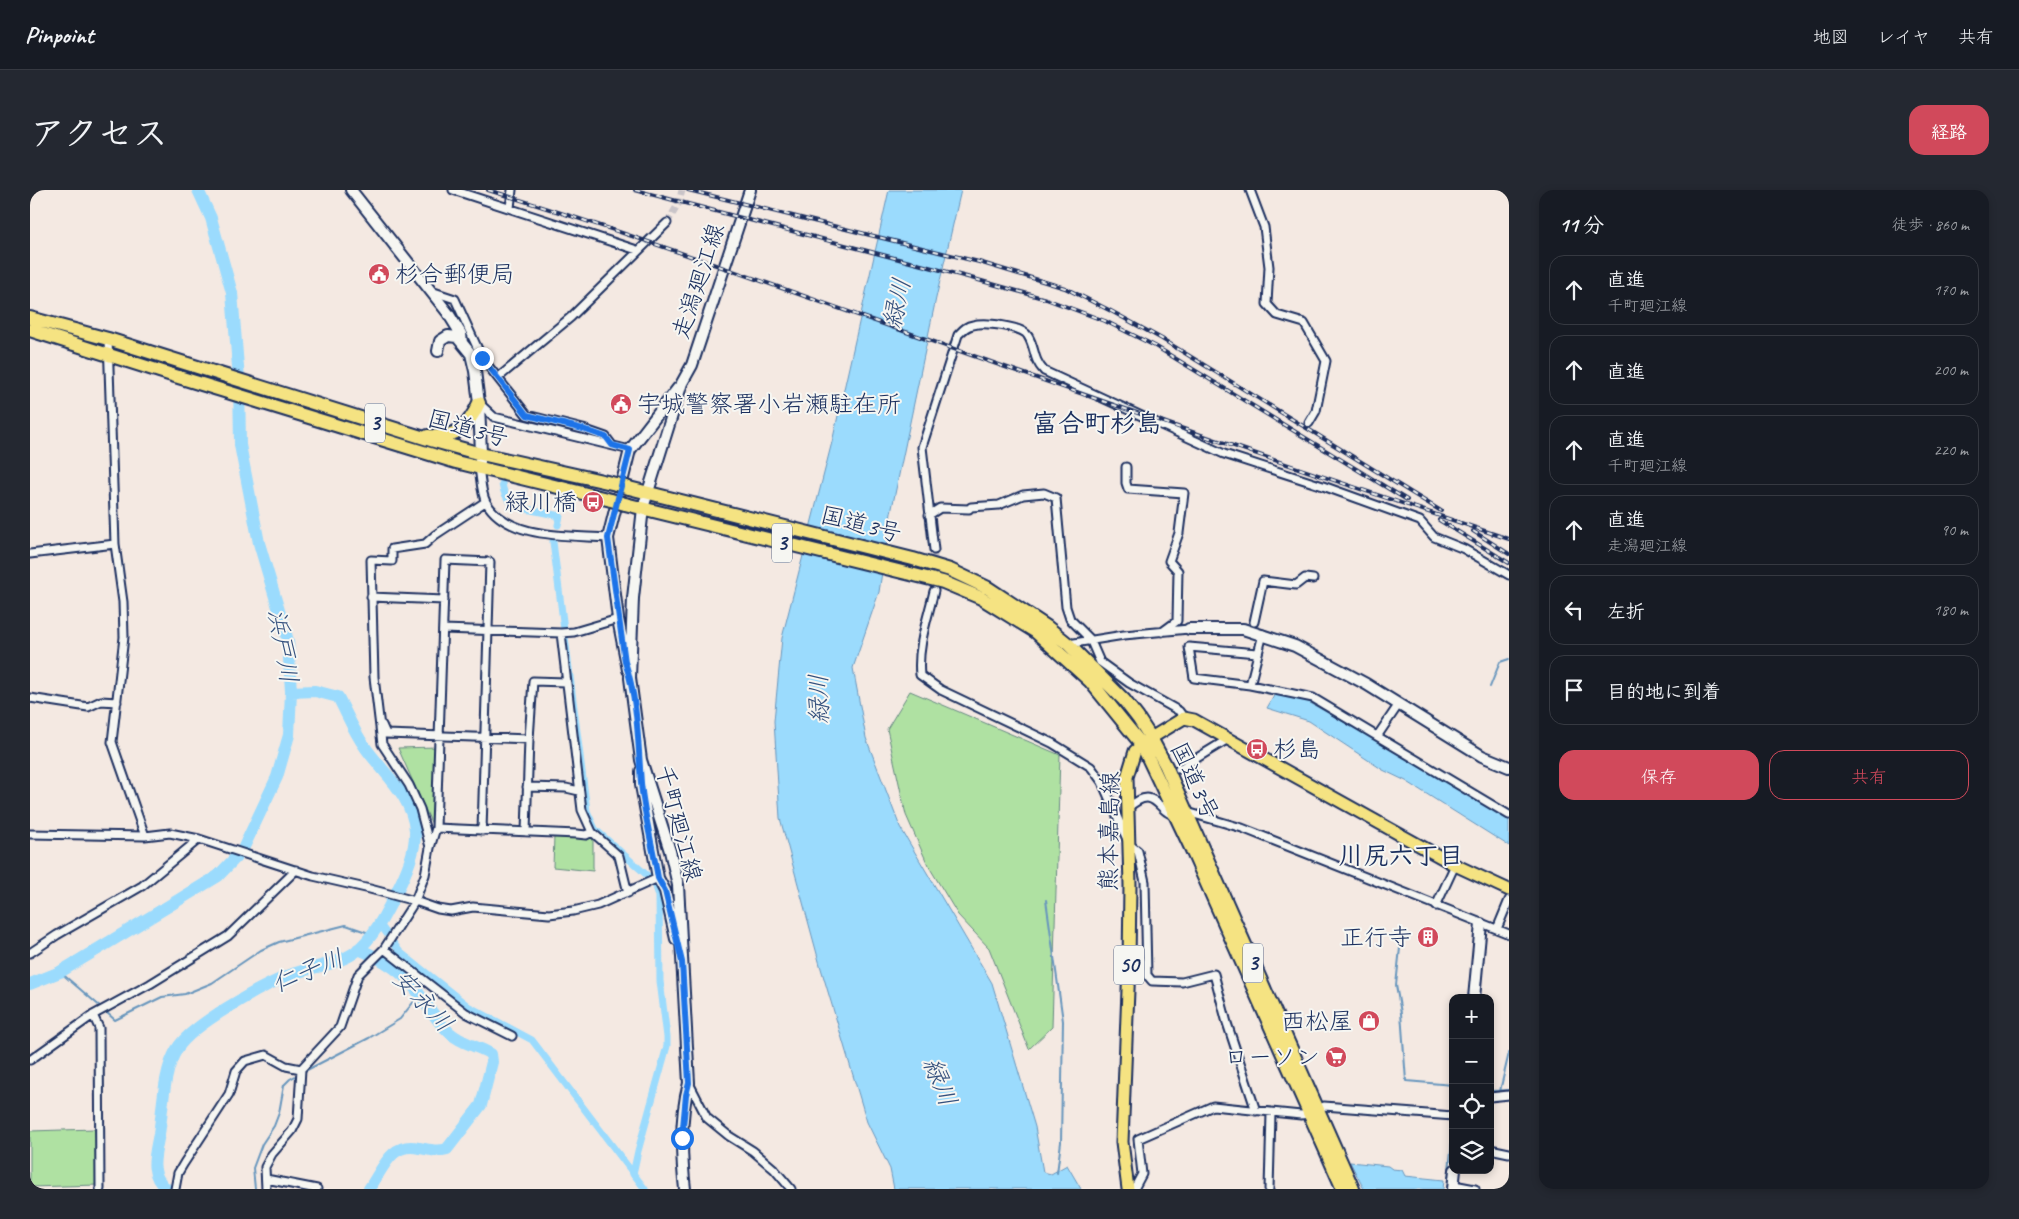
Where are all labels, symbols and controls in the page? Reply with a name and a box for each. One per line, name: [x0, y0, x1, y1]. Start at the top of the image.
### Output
text: Pinpoint: [25, 20, 94, 50]
text: 地図: [1813, 26, 1849, 48]
text: レイヤ: [1877, 26, 1930, 48]
text: 共有: [1958, 26, 1994, 48]
button: 経路: [1909, 105, 1989, 155]
text: アクセス: [30, 111, 168, 156]
text: 11 分: [1559, 212, 1604, 238]
text: 徒歩 · 860 m: [1892, 215, 1969, 235]
street label: 走潟廻江線: [665, 219, 731, 343]
place label: 杉合郵便局: [395, 259, 515, 289]
public building icon: 杉合郵便局: [367, 262, 391, 286]
text: 直進: [1607, 268, 1645, 292]
water label: 緑川: [876, 275, 918, 331]
icon: ahead: [1560, 276, 1588, 304]
text: 170 m: [1934, 280, 1968, 300]
text: 千町廻江線: [1607, 296, 1687, 316]
route end: [471, 347, 494, 370]
icon: ahead: [1560, 356, 1588, 384]
text: 直進: [1607, 360, 1645, 384]
text: 200 m: [1934, 360, 1968, 380]
place label: 宇城警察署小岩瀬駐在所: [637, 389, 901, 419]
public building icon: 宇城警察署小岩瀬駐在所: [609, 392, 633, 416]
street label: 国道3号: [424, 403, 512, 453]
road number: 3: [365, 404, 385, 442]
district label: 富合町杉島: [1032, 407, 1162, 440]
text: 直進: [1607, 428, 1645, 452]
icon: ahead: [1560, 436, 1588, 464]
text: 220 m: [1934, 440, 1968, 460]
text: 千町廻江線: [1607, 456, 1687, 476]
place label: 緑川橋: [505, 487, 577, 517]
bus stop icon: 緑川橋: [581, 490, 605, 514]
street label: 国道3号: [817, 499, 905, 549]
text: 直進: [1607, 508, 1645, 532]
icon: ahead: [1560, 516, 1588, 544]
text: 90 m: [1941, 520, 1968, 540]
road number: 3: [772, 523, 792, 562]
text: 走潟廻江線: [1607, 536, 1687, 556]
icon: left: [1560, 596, 1588, 624]
text: 左折: [1607, 600, 1645, 624]
text: 180 m: [1934, 600, 1968, 620]
water label: 浜戸川: [261, 606, 305, 686]
water label: 緑川: [803, 674, 835, 724]
icon: arrive: [1560, 676, 1588, 704]
text: 目的地に到着: [1607, 680, 1721, 704]
place label: 杉島: [1273, 734, 1321, 764]
street label: 国道3号: [1164, 737, 1226, 825]
bus stop icon: 杉島: [1245, 737, 1269, 761]
button: 保存: [1559, 750, 1759, 800]
button: 共有: [1769, 750, 1969, 800]
street label: 千町廻江線: [649, 761, 709, 885]
street label: 熊本嘉島線: [1093, 771, 1125, 891]
district label: 川尻六丁目: [1338, 840, 1464, 872]
place label: 正行寺: [1340, 922, 1412, 952]
building icon: 正行寺: [1416, 925, 1440, 949]
water label: 仁子川: [267, 942, 349, 1000]
road number: 3: [1243, 944, 1263, 982]
road number: 50: [1114, 946, 1144, 984]
water label: 安永川: [386, 963, 460, 1039]
map controls: [1449, 994, 1494, 1174]
button: +: [1449, 994, 1494, 1039]
place label: 西松屋: [1281, 1006, 1353, 1036]
shop icon: 西松屋: [1357, 1009, 1381, 1033]
button: −: [1449, 1039, 1494, 1084]
place label: ローソン: [1224, 1042, 1320, 1072]
supermarket icon: ローソン: [1324, 1045, 1348, 1069]
water label: 緑川: [916, 1053, 964, 1111]
button: locate: [1449, 1084, 1494, 1129]
route start: [671, 1127, 694, 1150]
button: layers: [1449, 1129, 1494, 1174]

